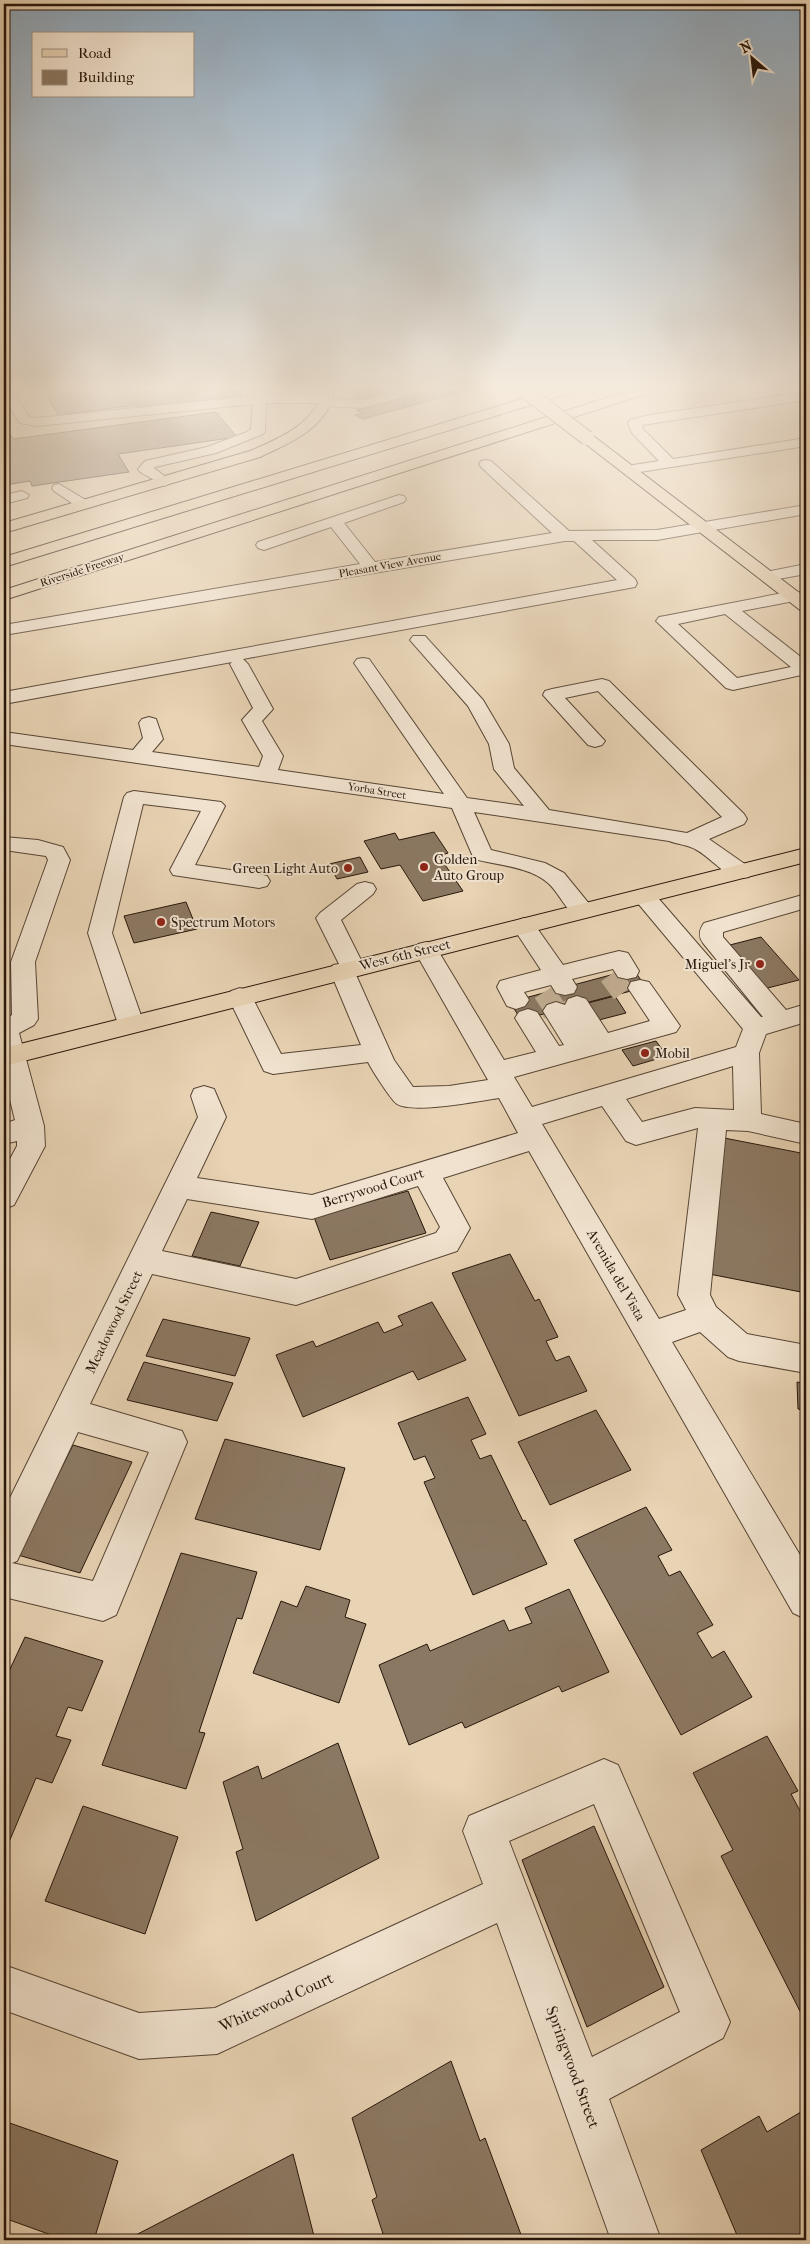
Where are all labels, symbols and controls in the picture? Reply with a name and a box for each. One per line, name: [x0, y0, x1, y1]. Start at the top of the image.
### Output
legend: [32, 32, 195, 98]
north arrow: [728, 32, 778, 82]
text: N: [737, 37, 755, 57]
text: Road: [78, 44, 112, 62]
text: Building: [78, 68, 135, 86]
street label: Riverside Freeway: [38, 550, 127, 590]
street label: Pleasant View Avenue: [338, 550, 443, 580]
street label: Yorba Street: [346, 780, 407, 802]
place label: Golden Auto Group: [433, 851, 505, 884]
place label: Green Light Auto: [233, 860, 338, 877]
marker: Golden Auto Group: [418, 861, 430, 873]
marker: Green Light Auto: [342, 862, 354, 874]
place label: Spectrum Motors: [171, 914, 275, 931]
marker: Spectrum Motors: [155, 916, 167, 928]
street label: West 6th Street: [357, 935, 452, 975]
place label: Miguel's Jr: [685, 956, 750, 973]
marker: Miguel's Jr: [754, 958, 766, 970]
place label: Mobil: [655, 1045, 690, 1062]
marker: Mobil: [639, 1047, 651, 1059]
street label: Berrywood Court: [320, 1164, 426, 1212]
street label: Avenida del Vista: [582, 1225, 649, 1324]
street label: Meadowood Street: [82, 1268, 146, 1376]
street label: Whitewood Court: [215, 1968, 336, 2036]
street label: Springwood Street: [542, 2003, 604, 2131]

